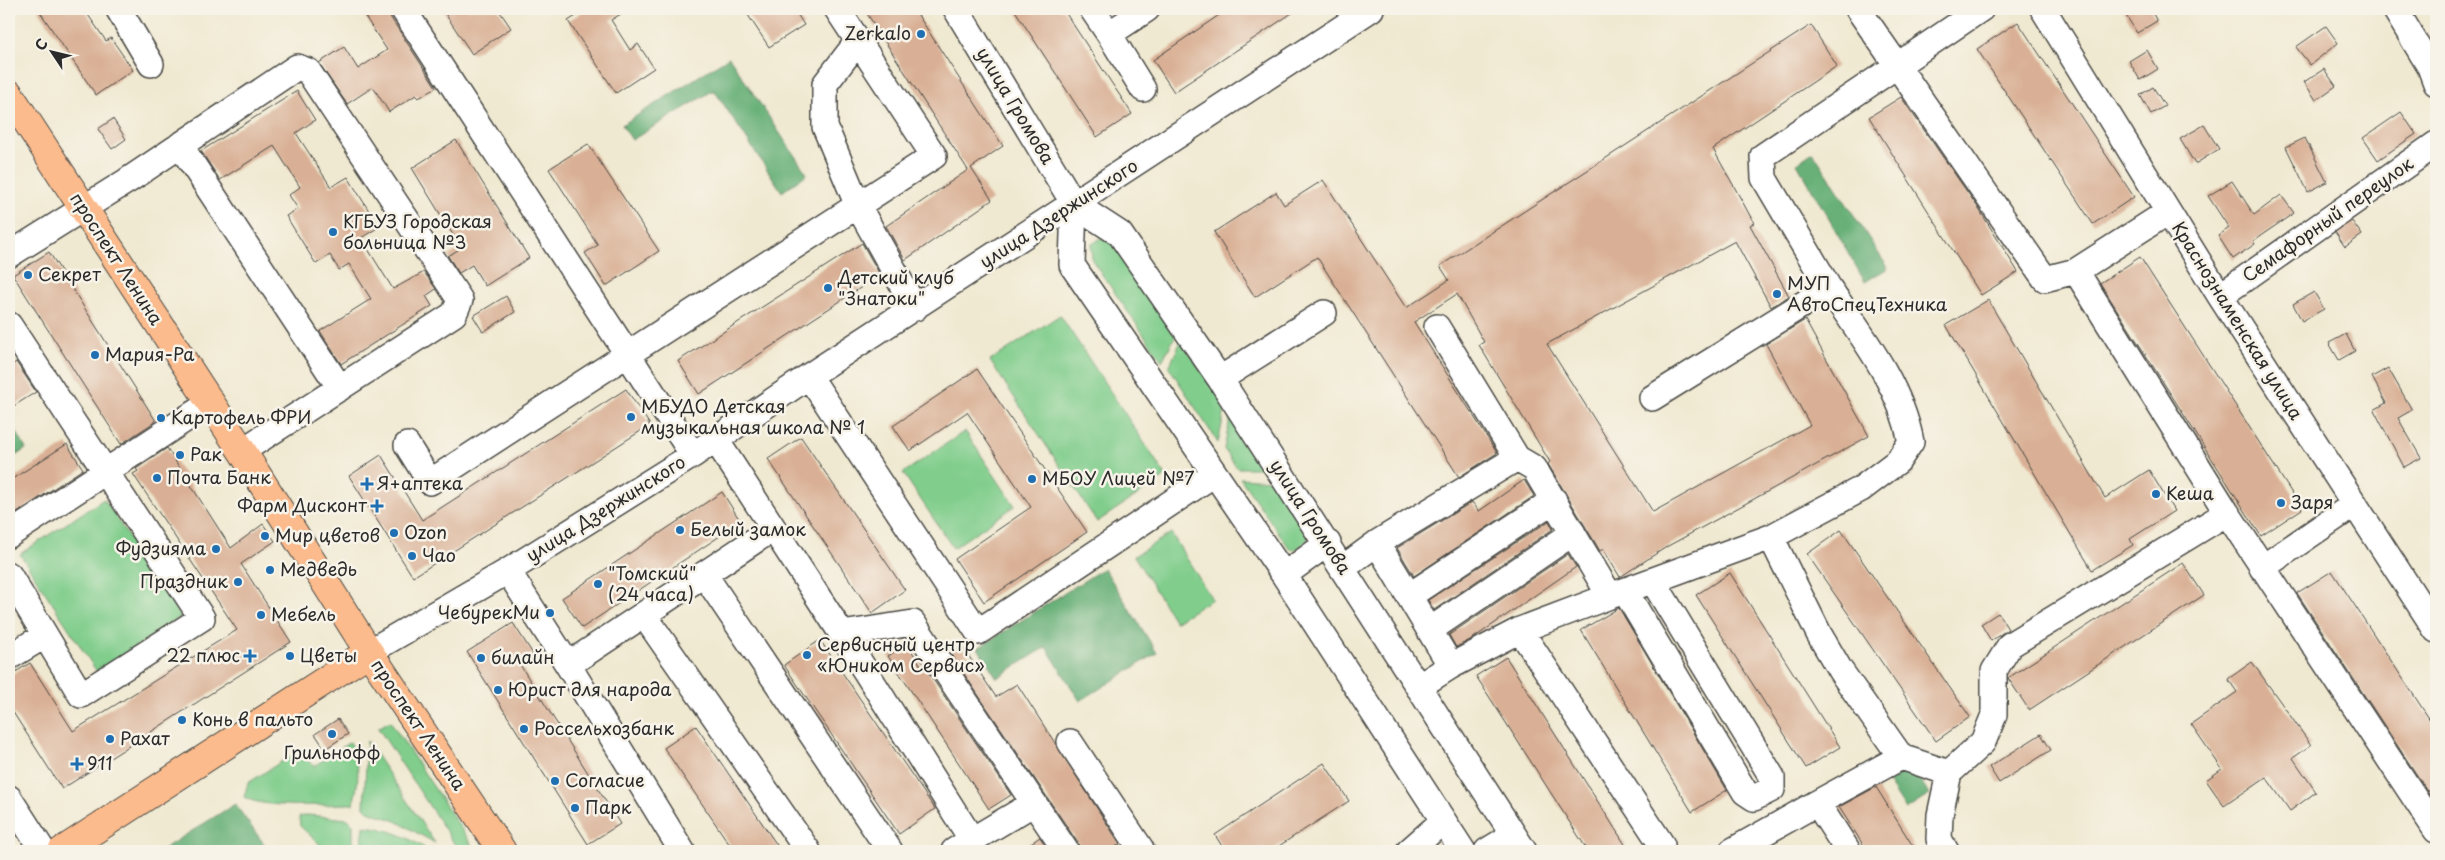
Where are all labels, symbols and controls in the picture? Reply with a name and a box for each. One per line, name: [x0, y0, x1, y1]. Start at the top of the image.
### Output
place label: Zerkalo: [844, 19, 911, 46]
north arrow: [28, 28, 78, 78]
marker: Zerkalo: [915, 28, 927, 40]
text: С: [29, 34, 53, 55]
street label: улица Громова: [971, 41, 1062, 170]
street label: Семафорный переулок: [2236, 149, 2418, 288]
street label: улица Дзержинского: [974, 151, 1143, 274]
street label: проспект Ленина: [64, 187, 171, 330]
place label: КГБУЗ Городская больница №3: [343, 207, 492, 255]
street label: Краснознаменская улица: [2166, 216, 2311, 425]
marker: КГБУЗ Городская больница №3: [327, 226, 339, 238]
place label: Секрет: [38, 260, 101, 287]
place label: Детский клуб "Знатоки": [837, 263, 954, 311]
marker: Секрет: [22, 269, 34, 281]
place label: МУП АвтоСпецТехника: [1787, 269, 1948, 317]
marker: Детский клуб "Знатоки": [822, 282, 834, 294]
marker: МУП АвтоСпецТехника: [1771, 288, 1783, 300]
place label: Мария-Ра: [105, 340, 195, 367]
marker: Мария-Ра: [89, 349, 101, 361]
place label: МБУДО Детская музыкальная школа № 1: [641, 392, 865, 440]
place label: Картофель ФРИ: [171, 403, 311, 430]
marker: МБУДО Детская музыкальная школа № 1: [625, 411, 637, 423]
marker: Картофель ФРИ: [155, 412, 167, 424]
place label: Рак: [190, 440, 222, 467]
street label: улица Дзержинского: [520, 448, 690, 568]
marker: Рак: [174, 449, 186, 461]
street label: улица Громова: [1264, 453, 1359, 580]
place label: Почта Банк: [167, 463, 271, 490]
place label: МБОУ Лицей №7: [1042, 464, 1194, 491]
place label: Я+аптека: [377, 469, 464, 496]
marker: Почта Банк: [151, 472, 163, 484]
marker: МБОУ Лицей №7: [1026, 473, 1038, 485]
marker: Я+аптека: [361, 478, 373, 490]
place label: Кеша: [2166, 479, 2214, 506]
marker: Кеша: [2150, 488, 2162, 500]
place label: Заря: [2291, 488, 2334, 515]
place label: Фарм Дисконт: [237, 491, 367, 518]
marker: Заря: [2275, 497, 2287, 509]
marker: Фарм Дисконт: [371, 500, 383, 512]
place label: Белый замок: [690, 515, 806, 542]
place label: Ozon: [404, 518, 447, 545]
place label: Мир цветов: [275, 521, 380, 548]
marker: Белый замок: [674, 524, 686, 536]
marker: Ozon: [388, 527, 400, 539]
marker: Мир цветов: [259, 530, 271, 542]
place label: Фудзияма: [116, 534, 206, 561]
place label: Чао: [422, 541, 456, 568]
marker: Фудзияма: [210, 543, 222, 555]
marker: Чао: [406, 550, 418, 562]
place label: Медведь: [280, 555, 357, 582]
place label: "Томский" (24 часа): [608, 559, 696, 607]
marker: Медведь: [264, 564, 276, 576]
place label: Праздник: [140, 567, 228, 594]
marker: Праздник: [232, 576, 244, 588]
marker: "Томский" (24 часа): [592, 578, 604, 590]
place label: ЧебурекМи: [438, 598, 540, 625]
place label: Мебель: [271, 600, 336, 627]
marker: ЧебурекМи: [544, 607, 556, 619]
marker: Мебель: [255, 609, 267, 621]
place label: Сервисный центр «Юником Сервис»: [817, 630, 984, 678]
place label: 22 плюс: [166, 641, 240, 668]
place label: Цветы: [300, 641, 357, 668]
place label: билайн: [491, 643, 554, 670]
marker: Сервисный центр «Юником Сервис»: [801, 649, 813, 661]
marker: 22 плюс: [244, 650, 256, 662]
marker: Цветы: [284, 650, 296, 662]
marker: билайн: [475, 652, 487, 664]
street label: проспект Ленина: [365, 653, 474, 796]
place label: Юрист для народа: [508, 675, 672, 702]
marker: Юрист для народа: [492, 684, 504, 696]
place label: Конь в пальто: [192, 705, 313, 732]
marker: Конь в пальто: [176, 714, 188, 726]
place label: Россельхозбанк: [534, 714, 674, 741]
marker: Россельхозбанк: [518, 723, 530, 735]
place label: Рахат: [120, 724, 170, 751]
marker: Грильнофф: [326, 728, 338, 740]
marker: Рахат: [104, 733, 116, 745]
place label: Грильнофф: [284, 738, 380, 765]
place label: 911: [87, 749, 113, 776]
marker: 911: [71, 758, 83, 770]
place label: Согласие: [565, 766, 645, 793]
marker: Согласие: [549, 775, 561, 787]
place label: Парк: [585, 793, 632, 820]
marker: Парк: [569, 802, 581, 814]

